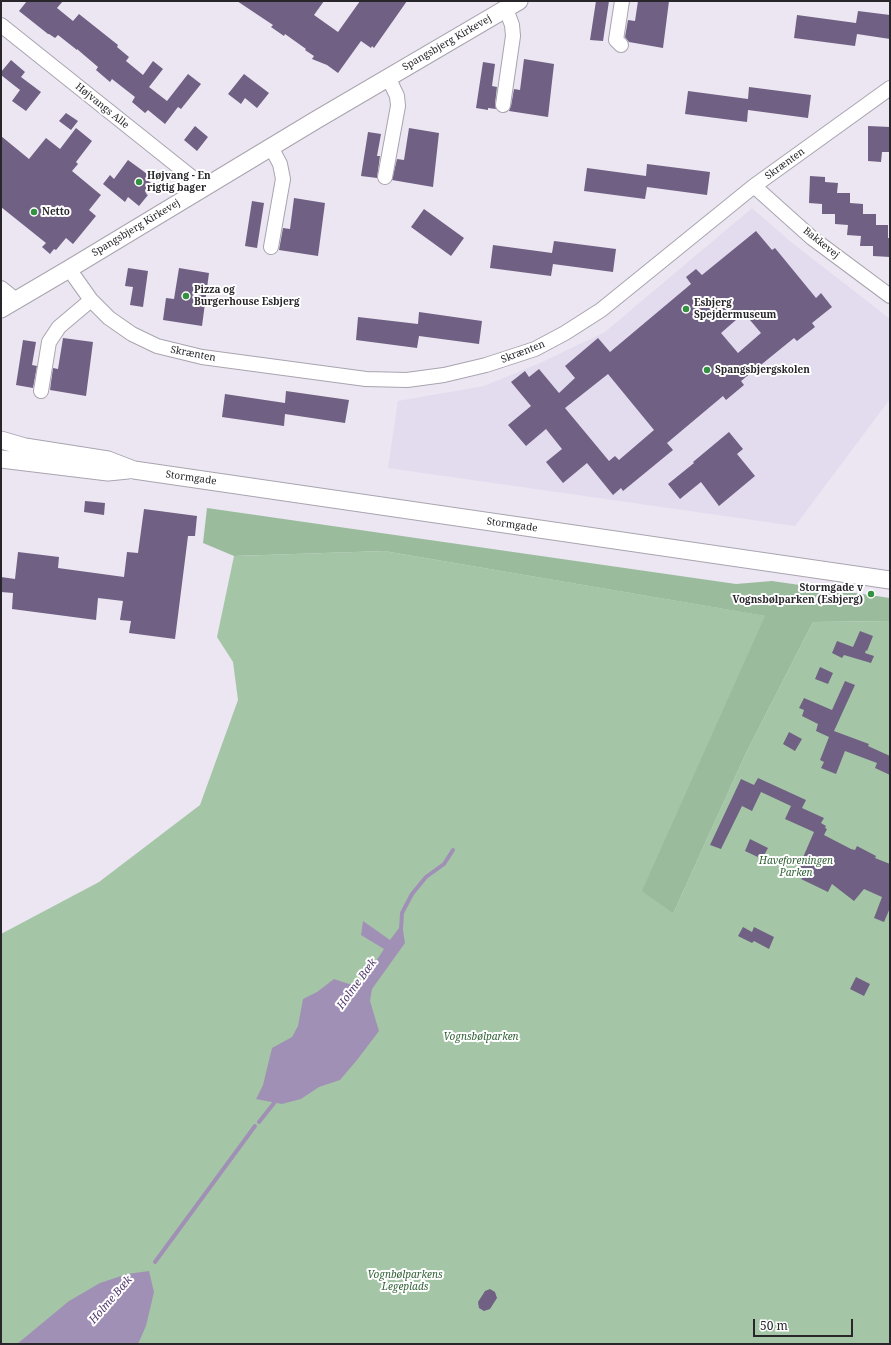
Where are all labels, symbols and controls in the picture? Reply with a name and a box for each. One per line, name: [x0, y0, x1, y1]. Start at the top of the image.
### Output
street label: Spangsbjerg Kirkevej: [400, 13, 494, 73]
street label: Højvangs Alle: [73, 81, 131, 131]
street label: Skrænten: [763, 146, 807, 182]
place label: Højvang - En rigtig bager: [147, 170, 211, 194]
marker: Højvang - En rigtig bager: [134, 177, 144, 187]
street label: Spangsbjerg Kirkevej: [90, 197, 182, 259]
place label: Netto: [42, 206, 70, 218]
marker: Netto: [29, 207, 39, 217]
street label: Bakkevej: [800, 225, 842, 261]
place label: Pizza og Burgerhouse Esbjerg: [194, 284, 300, 308]
marker: Pizza og Burgerhouse Esbjerg: [181, 291, 191, 301]
place label: Esbjerg Spejdermuseum: [694, 297, 776, 320]
marker: Esbjerg Spejdermuseum: [681, 304, 691, 314]
street label: Skrænten: [499, 338, 547, 366]
street label: Skrænten: [169, 344, 217, 364]
place label: Spangsbjergskolen: [715, 364, 810, 376]
marker: Spangsbjergskolen: [702, 365, 712, 375]
street label: Stormgade: [165, 468, 217, 488]
street label: Stormgade: [486, 515, 538, 535]
place label: Stormgade v Vognsbølparken (Esbjerg): [733, 582, 863, 606]
marker: Stormgade v Vognsbølparken (Esbjerg): [866, 589, 876, 599]
park label: Haveforeningen Parken: [759, 855, 833, 878]
water label: Holme Bæk: [334, 956, 380, 1012]
park label: Vognsbølparken: [443, 1031, 519, 1043]
park label: Vognbølparkens Legeplads: [367, 1269, 443, 1292]
water label: Holme Bæk: [87, 1273, 135, 1327]
scale bar: [755, 1311, 855, 1337]
text: 50 m: [760, 1317, 788, 1334]

